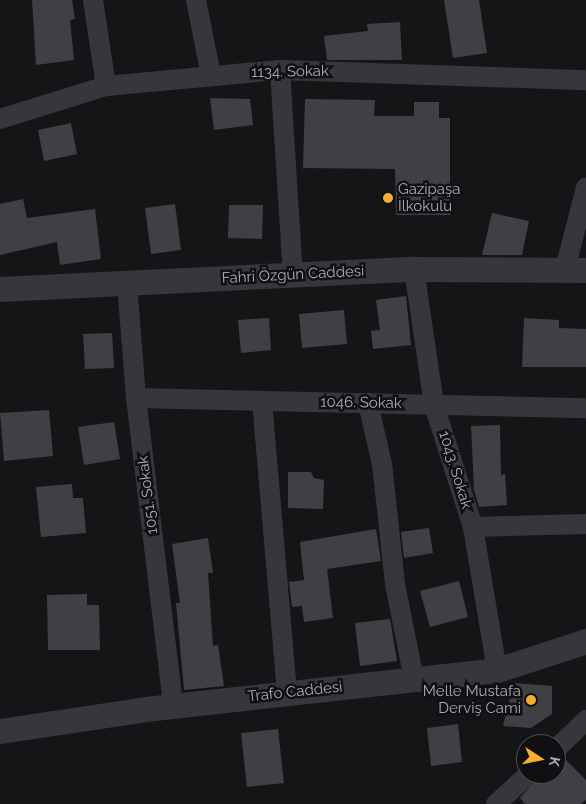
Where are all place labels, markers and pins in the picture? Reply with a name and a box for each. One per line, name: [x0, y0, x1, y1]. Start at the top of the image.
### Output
place label: Gazipaşa İlkokulu: [398, 180, 460, 215]
marker: Gazipaşa İlkokulu: [382, 192, 394, 204]
place label: Melle Mustafa Derviş Cami: [423, 682, 521, 717]
marker: Melle Mustafa Derviş Cami: [525, 694, 537, 706]

